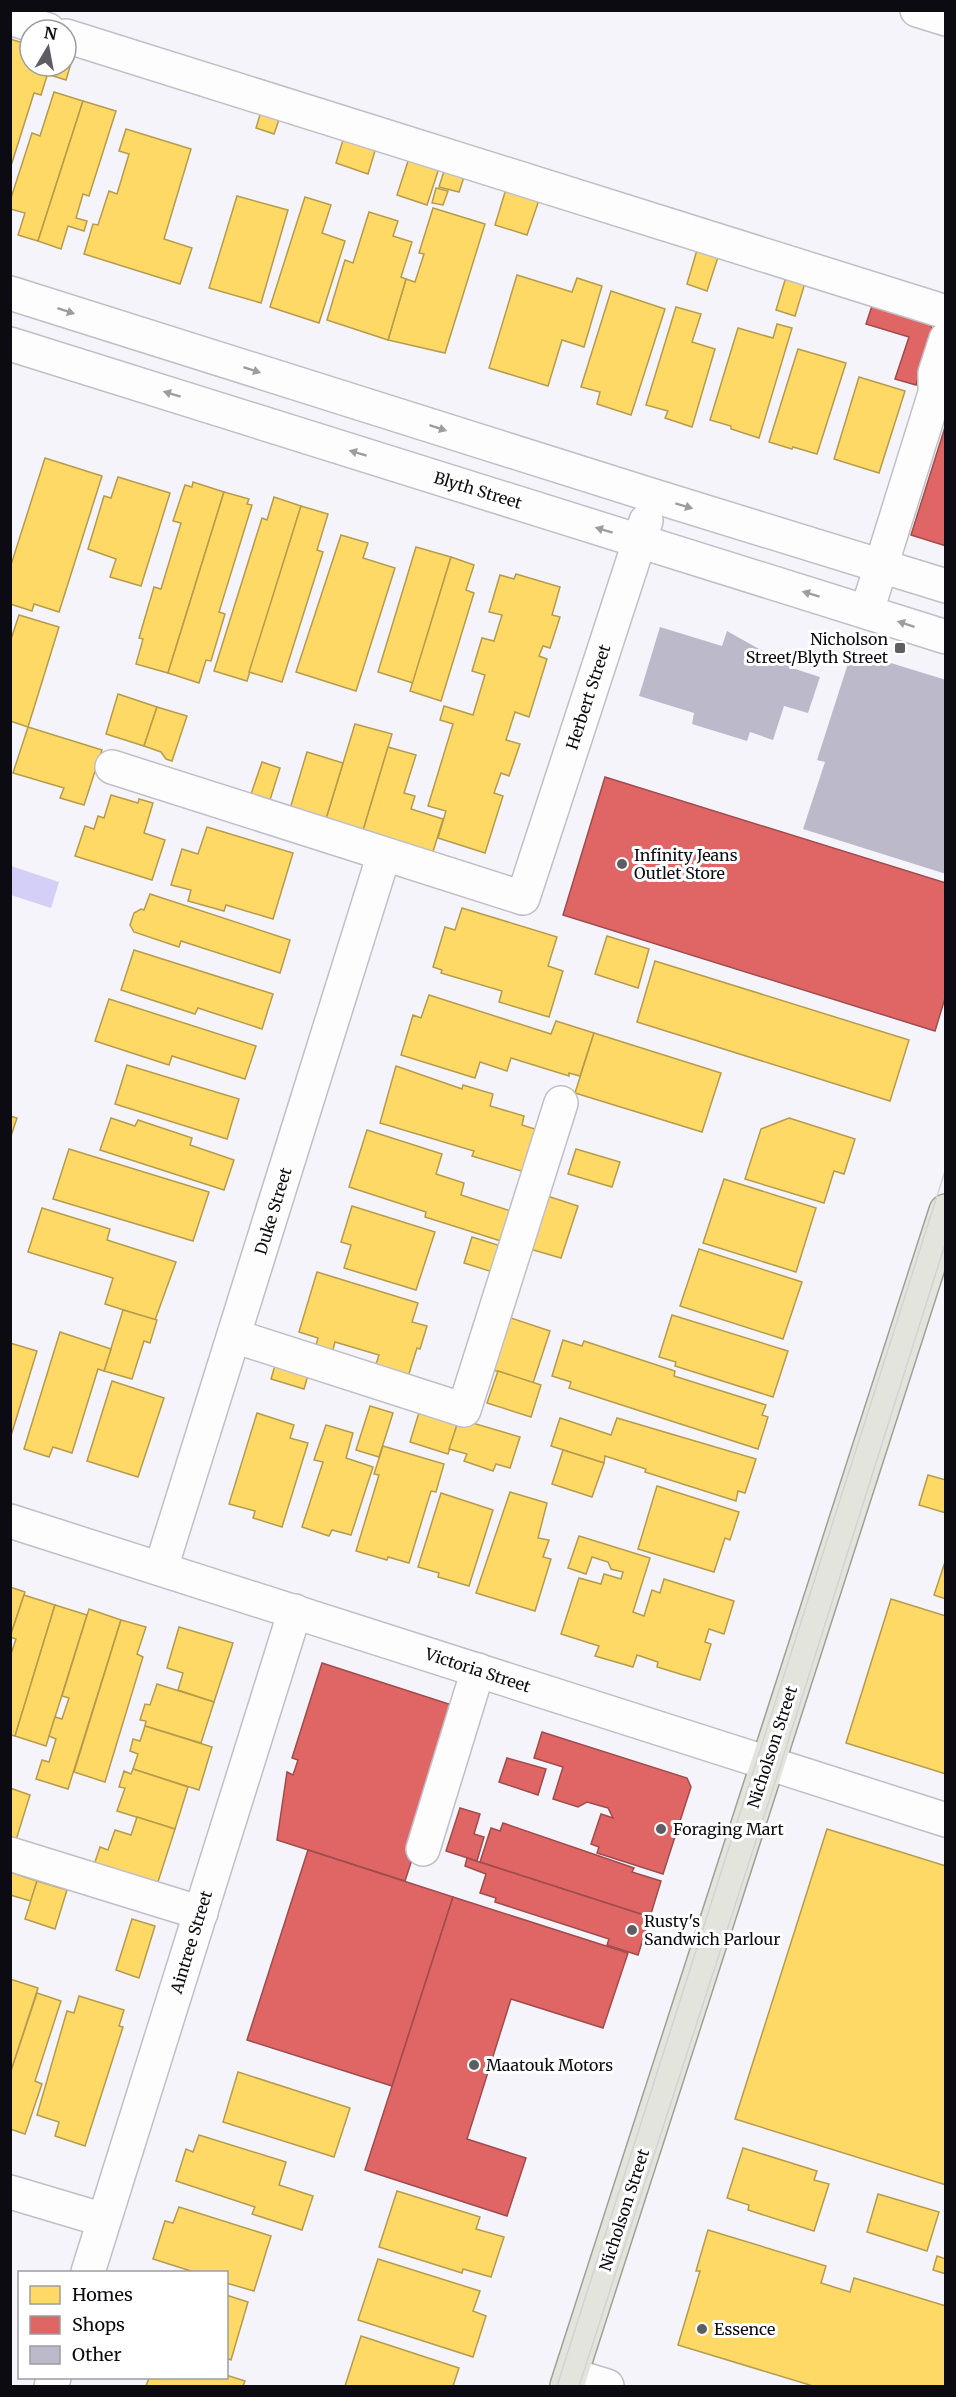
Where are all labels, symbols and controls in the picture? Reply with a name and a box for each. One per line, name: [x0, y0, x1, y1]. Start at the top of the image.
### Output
north arrow: [18, 18, 78, 78]
text: N: [43, 22, 59, 44]
one-way arrow: [57, 307, 75, 316]
one-way arrow: [243, 365, 261, 375]
one-way arrow: [163, 389, 181, 399]
one-way arrow: [429, 424, 447, 433]
one-way arrow: [349, 448, 367, 457]
street label: Blyth Street: [432, 467, 525, 513]
one-way arrow: [675, 502, 693, 511]
one-way arrow: [595, 525, 613, 534]
one-way arrow: [802, 589, 820, 598]
one-way arrow: [897, 619, 915, 628]
place label: Nicholson Street/Blyth Street: [746, 629, 889, 667]
street label: Herbert Street: [562, 641, 615, 752]
marker: Nicholson Street/Blyth Street: [893, 641, 907, 655]
place label: Infinity Jeans Outlet Store: [634, 845, 738, 883]
marker: Infinity Jeans Outlet Store: [615, 857, 629, 871]
street label: Duke Street: [250, 1164, 296, 1257]
street label: Victoria Street: [422, 1643, 534, 1697]
street label: Nicholson Street: [743, 1683, 801, 1811]
place label: Foraging Mart: [673, 1819, 785, 1839]
marker: Foraging Mart: [654, 1822, 668, 1836]
street label: Aintree Street: [166, 1887, 216, 1997]
place label: Rusty's Sandwich Parlour: [644, 1911, 780, 1949]
marker: Rusty's Sandwich Parlour: [625, 1923, 639, 1937]
place label: Maatouk Motors: [486, 2055, 613, 2075]
marker: Maatouk Motors: [467, 2058, 481, 2072]
street label: Nicholson Street: [595, 2146, 653, 2274]
legend: [18, 2271, 228, 2379]
text: Homes: [72, 2283, 133, 2306]
text: Shops: [72, 2313, 125, 2336]
place label: Essence: [714, 2319, 775, 2339]
marker: Essence: [695, 2322, 709, 2336]
text: Other: [72, 2343, 122, 2366]

